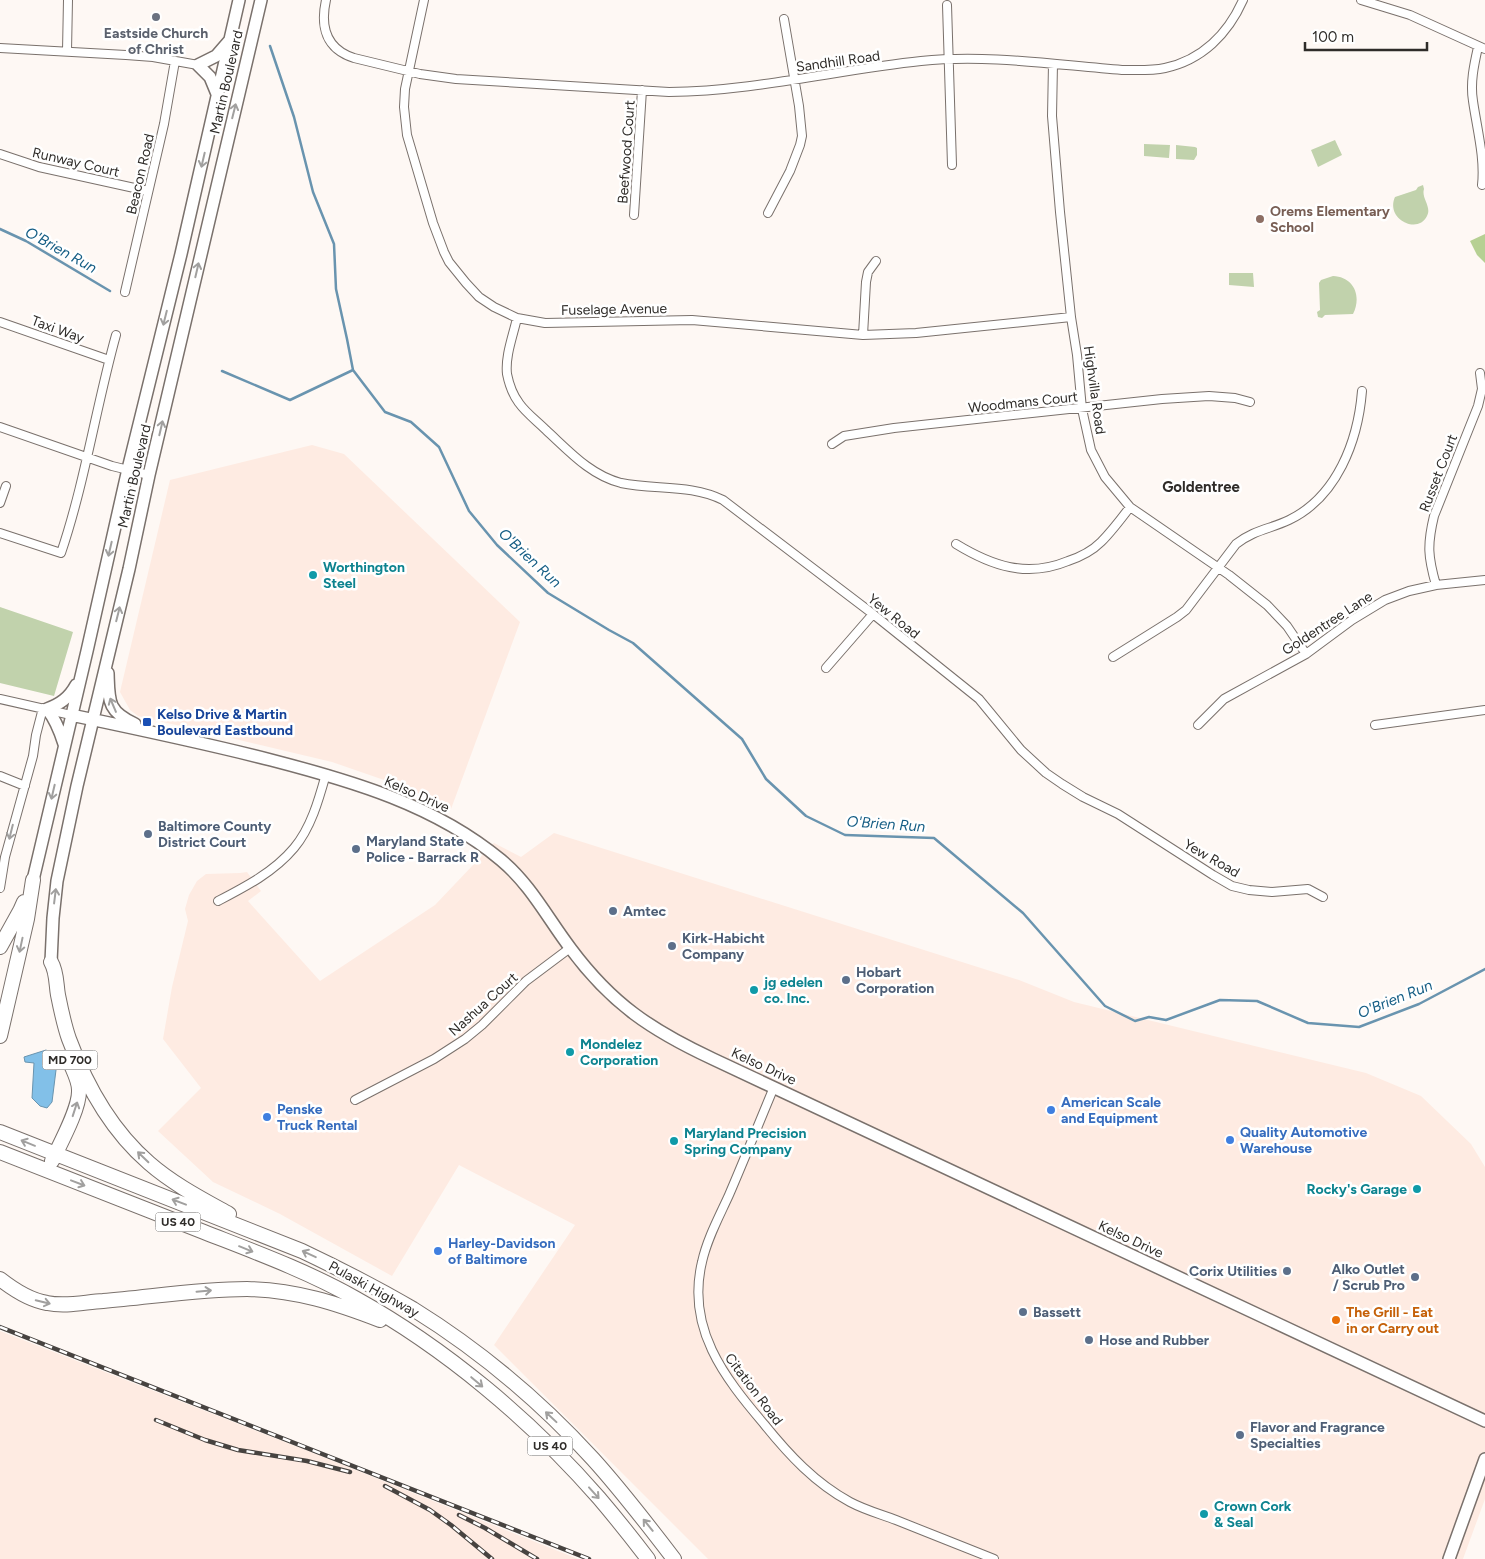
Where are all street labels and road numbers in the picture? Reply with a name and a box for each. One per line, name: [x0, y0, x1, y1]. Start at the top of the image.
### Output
street label: Martin Boulevard: [206, 29, 247, 136]
street label: Sandhill Road: [795, 47, 881, 76]
street label: Beefwood Court: [614, 100, 639, 204]
street label: Beacon Road: [123, 132, 158, 216]
street label: Runway Court: [31, 144, 121, 181]
street label: Fuselage Avenue: [561, 300, 668, 319]
street label: Taxi Way: [29, 312, 87, 347]
street label: Highvilla Road: [1080, 345, 1109, 435]
street label: Woodmans Court: [967, 388, 1079, 417]
street label: Martin Boulevard: [114, 423, 155, 530]
street label: Russet Court: [1416, 432, 1461, 515]
street label: Goldentree Lane: [1279, 588, 1376, 659]
street label: Yew Road: [864, 590, 923, 642]
street label: Kelso Drive: [382, 773, 452, 817]
street label: Yew Road: [1181, 836, 1243, 881]
street label: Nashua Court: [445, 969, 521, 1040]
street label: Kelso Drive: [729, 1044, 799, 1089]
road number: MD 700: [42, 1050, 98, 1070]
road number: US 40: [156, 1212, 200, 1232]
street label: Kelso Drive: [1096, 1217, 1166, 1262]
street label: Pulaski Highway: [325, 1258, 423, 1322]
street label: Citation Road: [721, 1350, 786, 1429]
road number: US 40: [528, 1436, 572, 1455]

